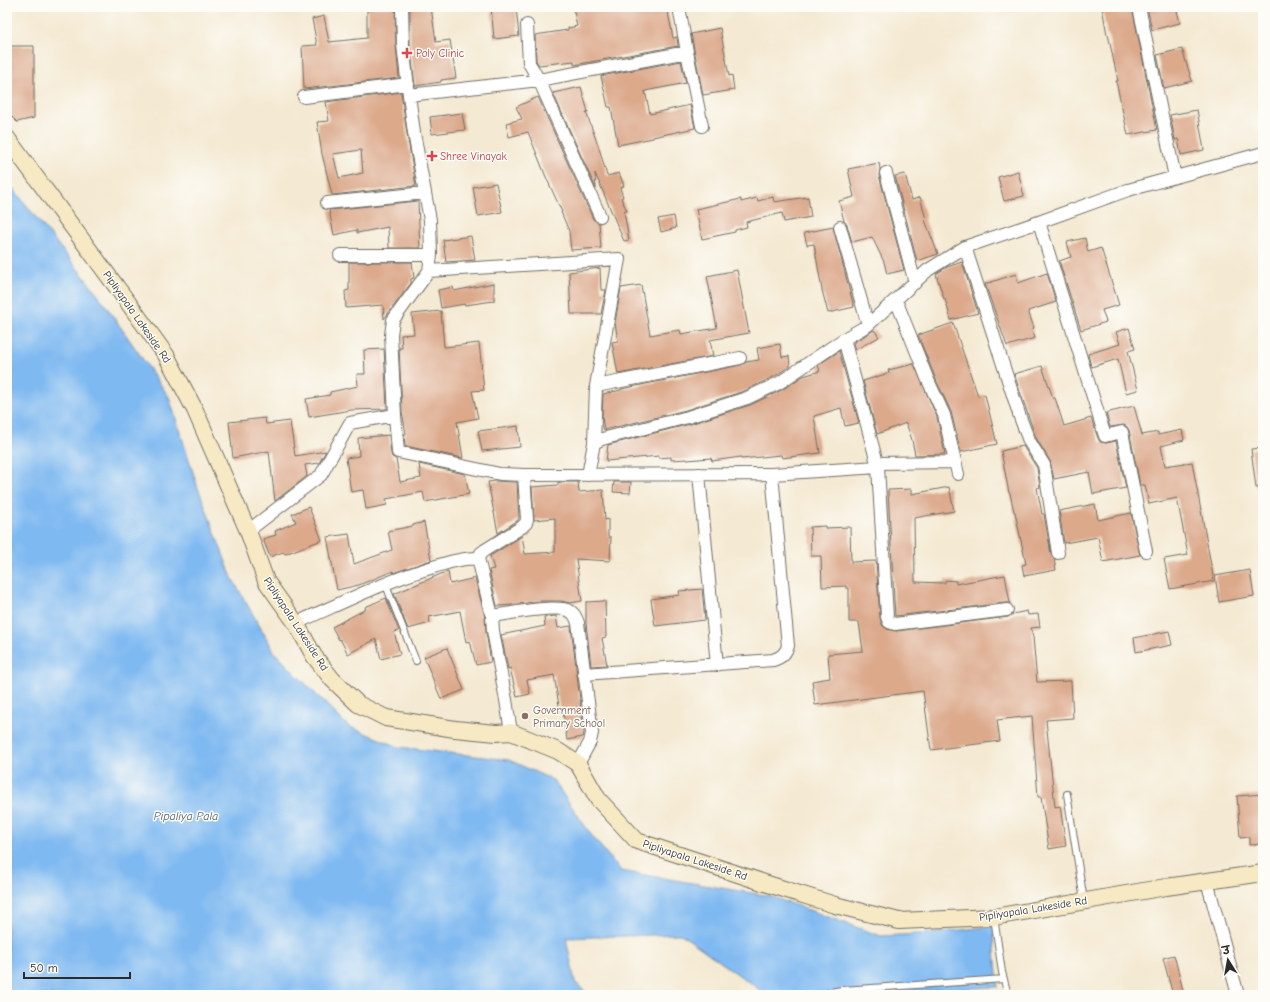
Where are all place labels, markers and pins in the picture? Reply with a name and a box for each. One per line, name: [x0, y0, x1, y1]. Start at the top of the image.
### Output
marker: Poly Clinic: [401, 47, 413, 59]
place label: Poly Clinic: [416, 47, 465, 60]
place label: Shree Vinayak: [440, 150, 507, 163]
marker: Shree Vinayak: [427, 151, 437, 161]
place label: Government Primary School: [533, 704, 605, 730]
marker: Government Primary School: [520, 711, 530, 721]

